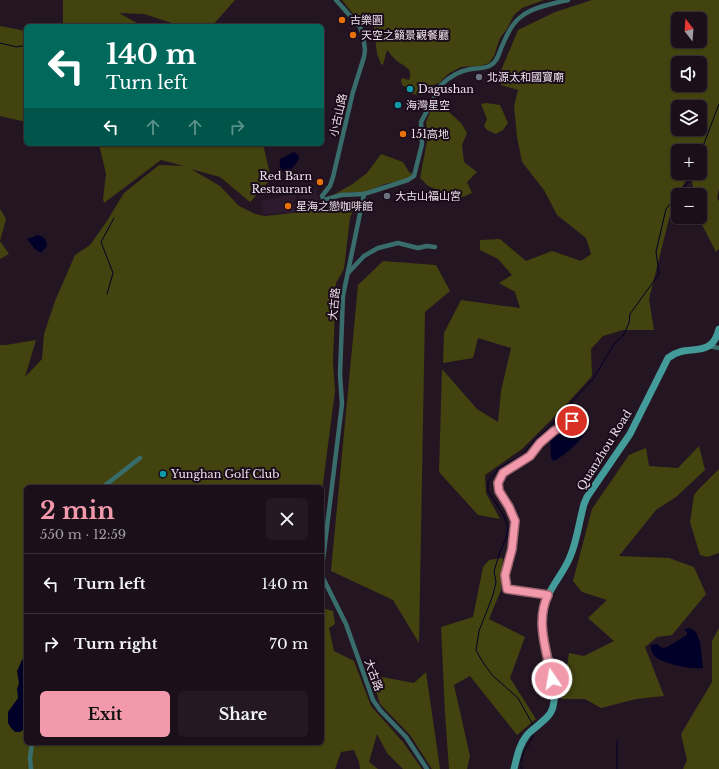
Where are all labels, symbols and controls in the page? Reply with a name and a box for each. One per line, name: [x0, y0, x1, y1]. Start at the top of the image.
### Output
north arrow: [671, 12, 707, 48]
map controls: [671, 12, 707, 224]
place label: 古樂園: [350, 13, 383, 27]
marker: 古樂園: [337, 15, 347, 25]
place label: 天空之籟景觀餐廳: [361, 28, 449, 42]
marker: 天空之籟景觀餐廳: [348, 30, 358, 40]
text: 140 m: [106, 37, 196, 72]
icon: left: [40, 40, 92, 92]
button: sound: [671, 56, 707, 92]
place label: 北源太和國寶廟: [487, 70, 564, 84]
text: Turn left: [106, 72, 188, 94]
marker: 北源太和國寶廟: [474, 72, 484, 82]
place label: Dagushan: [418, 82, 474, 96]
marker: Dagushan: [405, 84, 415, 94]
street label: 小古山路: [326, 92, 350, 138]
place label: 海灣星空: [406, 98, 450, 112]
marker: 海灣星空: [393, 100, 403, 110]
button: layers: [671, 100, 707, 136]
icon: left: [100, 116, 122, 138]
icon: ahead: [142, 116, 164, 138]
icon: ahead: [184, 116, 206, 138]
icon: right: [226, 116, 248, 138]
place label: 151高地: [411, 127, 449, 141]
marker: 151高地: [398, 129, 408, 139]
button: +: [671, 144, 707, 180]
place label: Red Barn Restaurant: [251, 169, 313, 196]
marker: Red Barn Restaurant: [315, 177, 325, 187]
button: −: [671, 188, 707, 224]
place label: 大古山福山宮: [395, 189, 461, 203]
marker: 大古山福山宮: [382, 191, 392, 201]
place label: 星海之戀咖啡館: [296, 199, 373, 213]
marker: 星海之戀咖啡館: [283, 201, 293, 211]
street label: 大古路: [325, 287, 343, 321]
pin: [555, 404, 589, 438]
street label: Quanzhou Road: [574, 407, 635, 493]
icon: arrive: [561, 410, 583, 432]
place label: Yunghan Golf Club: [170, 467, 279, 481]
marker: Yunghan Golf Club: [158, 469, 168, 479]
text: 2 min: [40, 496, 115, 525]
button: close: [266, 498, 308, 540]
text: 550 m · 12:59: [40, 526, 126, 543]
icon: left: [40, 573, 62, 595]
text: Turn left: [74, 574, 145, 593]
text: 140 m: [261, 574, 308, 593]
icon: right: [40, 633, 62, 655]
text: Turn right: [74, 634, 157, 653]
text: 70 m: [269, 634, 308, 653]
street label: 大古路: [362, 657, 386, 693]
position arrow: [531, 658, 573, 700]
button: Exit: [40, 691, 170, 737]
button: Share: [178, 691, 308, 737]

